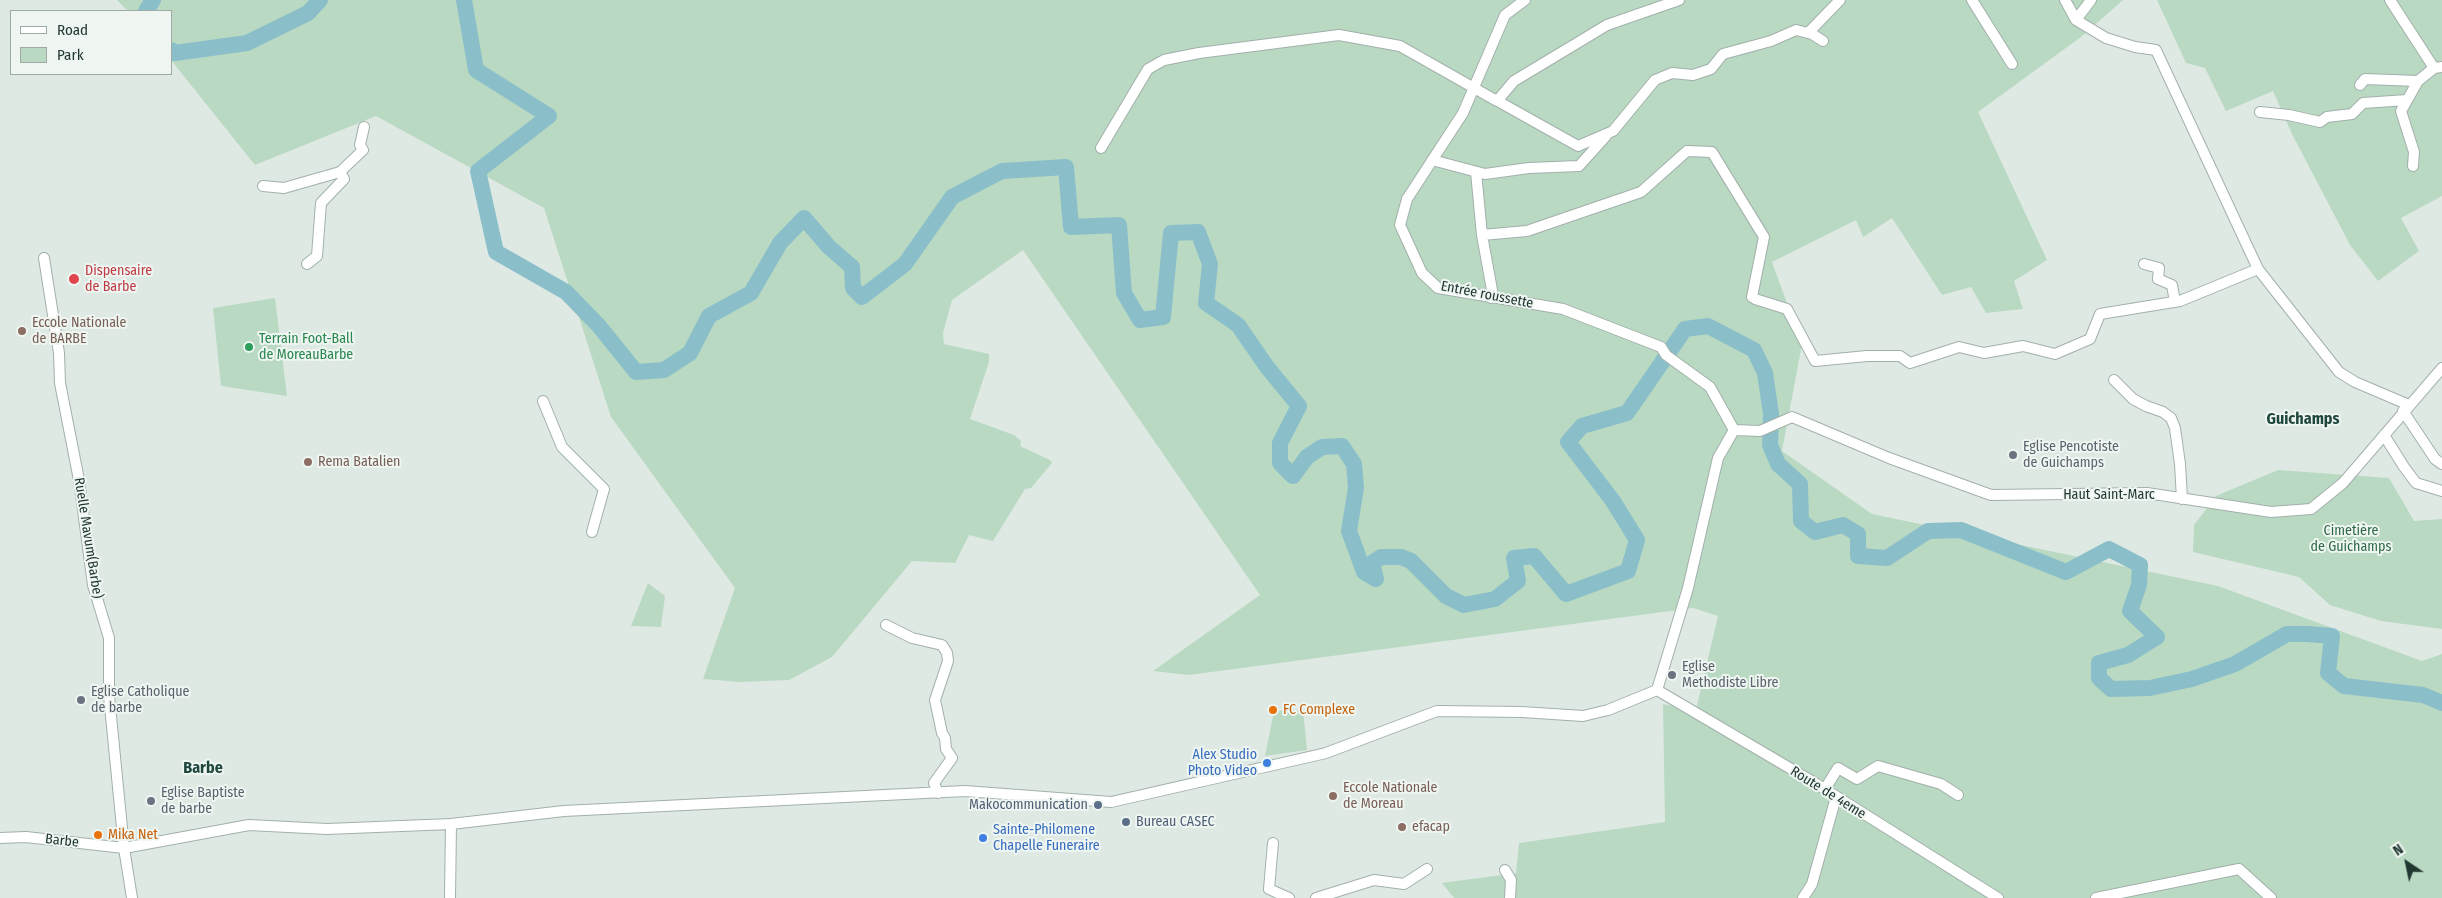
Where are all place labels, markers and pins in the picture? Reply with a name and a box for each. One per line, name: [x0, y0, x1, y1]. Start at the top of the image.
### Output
place label: Dispensaire de Barbe: [85, 263, 152, 296]
marker: Dispensaire de Barbe: [67, 272, 81, 286]
place label: Eccole Nationale de BARBE: [32, 315, 126, 348]
marker: Eccole Nationale de BARBE: [16, 325, 28, 337]
place label: Terrain Foot-Ball de MoreauBarbe: [259, 331, 353, 364]
marker: Terrain Foot-Ball de MoreauBarbe: [243, 341, 255, 353]
place label: Eglise Pencotiste de Guichamps: [2023, 439, 2119, 472]
marker: Eglise Pencotiste de Guichamps: [2007, 449, 2019, 461]
place label: Rema Batalien: [318, 454, 400, 470]
marker: Rema Batalien: [302, 456, 314, 468]
place label: Eglise Methodiste Libre: [1682, 659, 1778, 692]
marker: Eglise Methodiste Libre: [1666, 669, 1678, 681]
place label: Eglise Catholique de barbe: [91, 684, 189, 716]
marker: Eglise Catholique de barbe: [75, 694, 87, 706]
place label: FC Complexe: [1283, 702, 1355, 718]
marker: FC Complexe: [1267, 704, 1279, 716]
place label: Alex Studio Photo Video: [1188, 747, 1257, 780]
marker: Alex Studio Photo Video: [1261, 757, 1273, 769]
place label: Eccole Nationale de Moreau: [1343, 780, 1437, 812]
place label: Eglise Baptiste de barbe: [161, 785, 245, 818]
marker: Eccole Nationale de Moreau: [1327, 790, 1339, 802]
marker: Eglise Baptiste de barbe: [145, 795, 157, 807]
place label: Makocommunication: [969, 797, 1088, 813]
marker: Makocommunication: [1092, 799, 1104, 811]
place label: Bureau CASEC: [1136, 814, 1215, 830]
marker: Bureau CASEC: [1120, 816, 1132, 828]
place label: efacap: [1412, 819, 1450, 835]
marker: efacap: [1396, 821, 1408, 833]
place label: Sainte-Philomene Chapelle Funeraire: [993, 822, 1100, 854]
place label: Mika Net: [108, 827, 158, 843]
marker: Mika Net: [92, 829, 104, 841]
marker: Sainte-Philomene Chapelle Funeraire: [977, 832, 989, 844]

